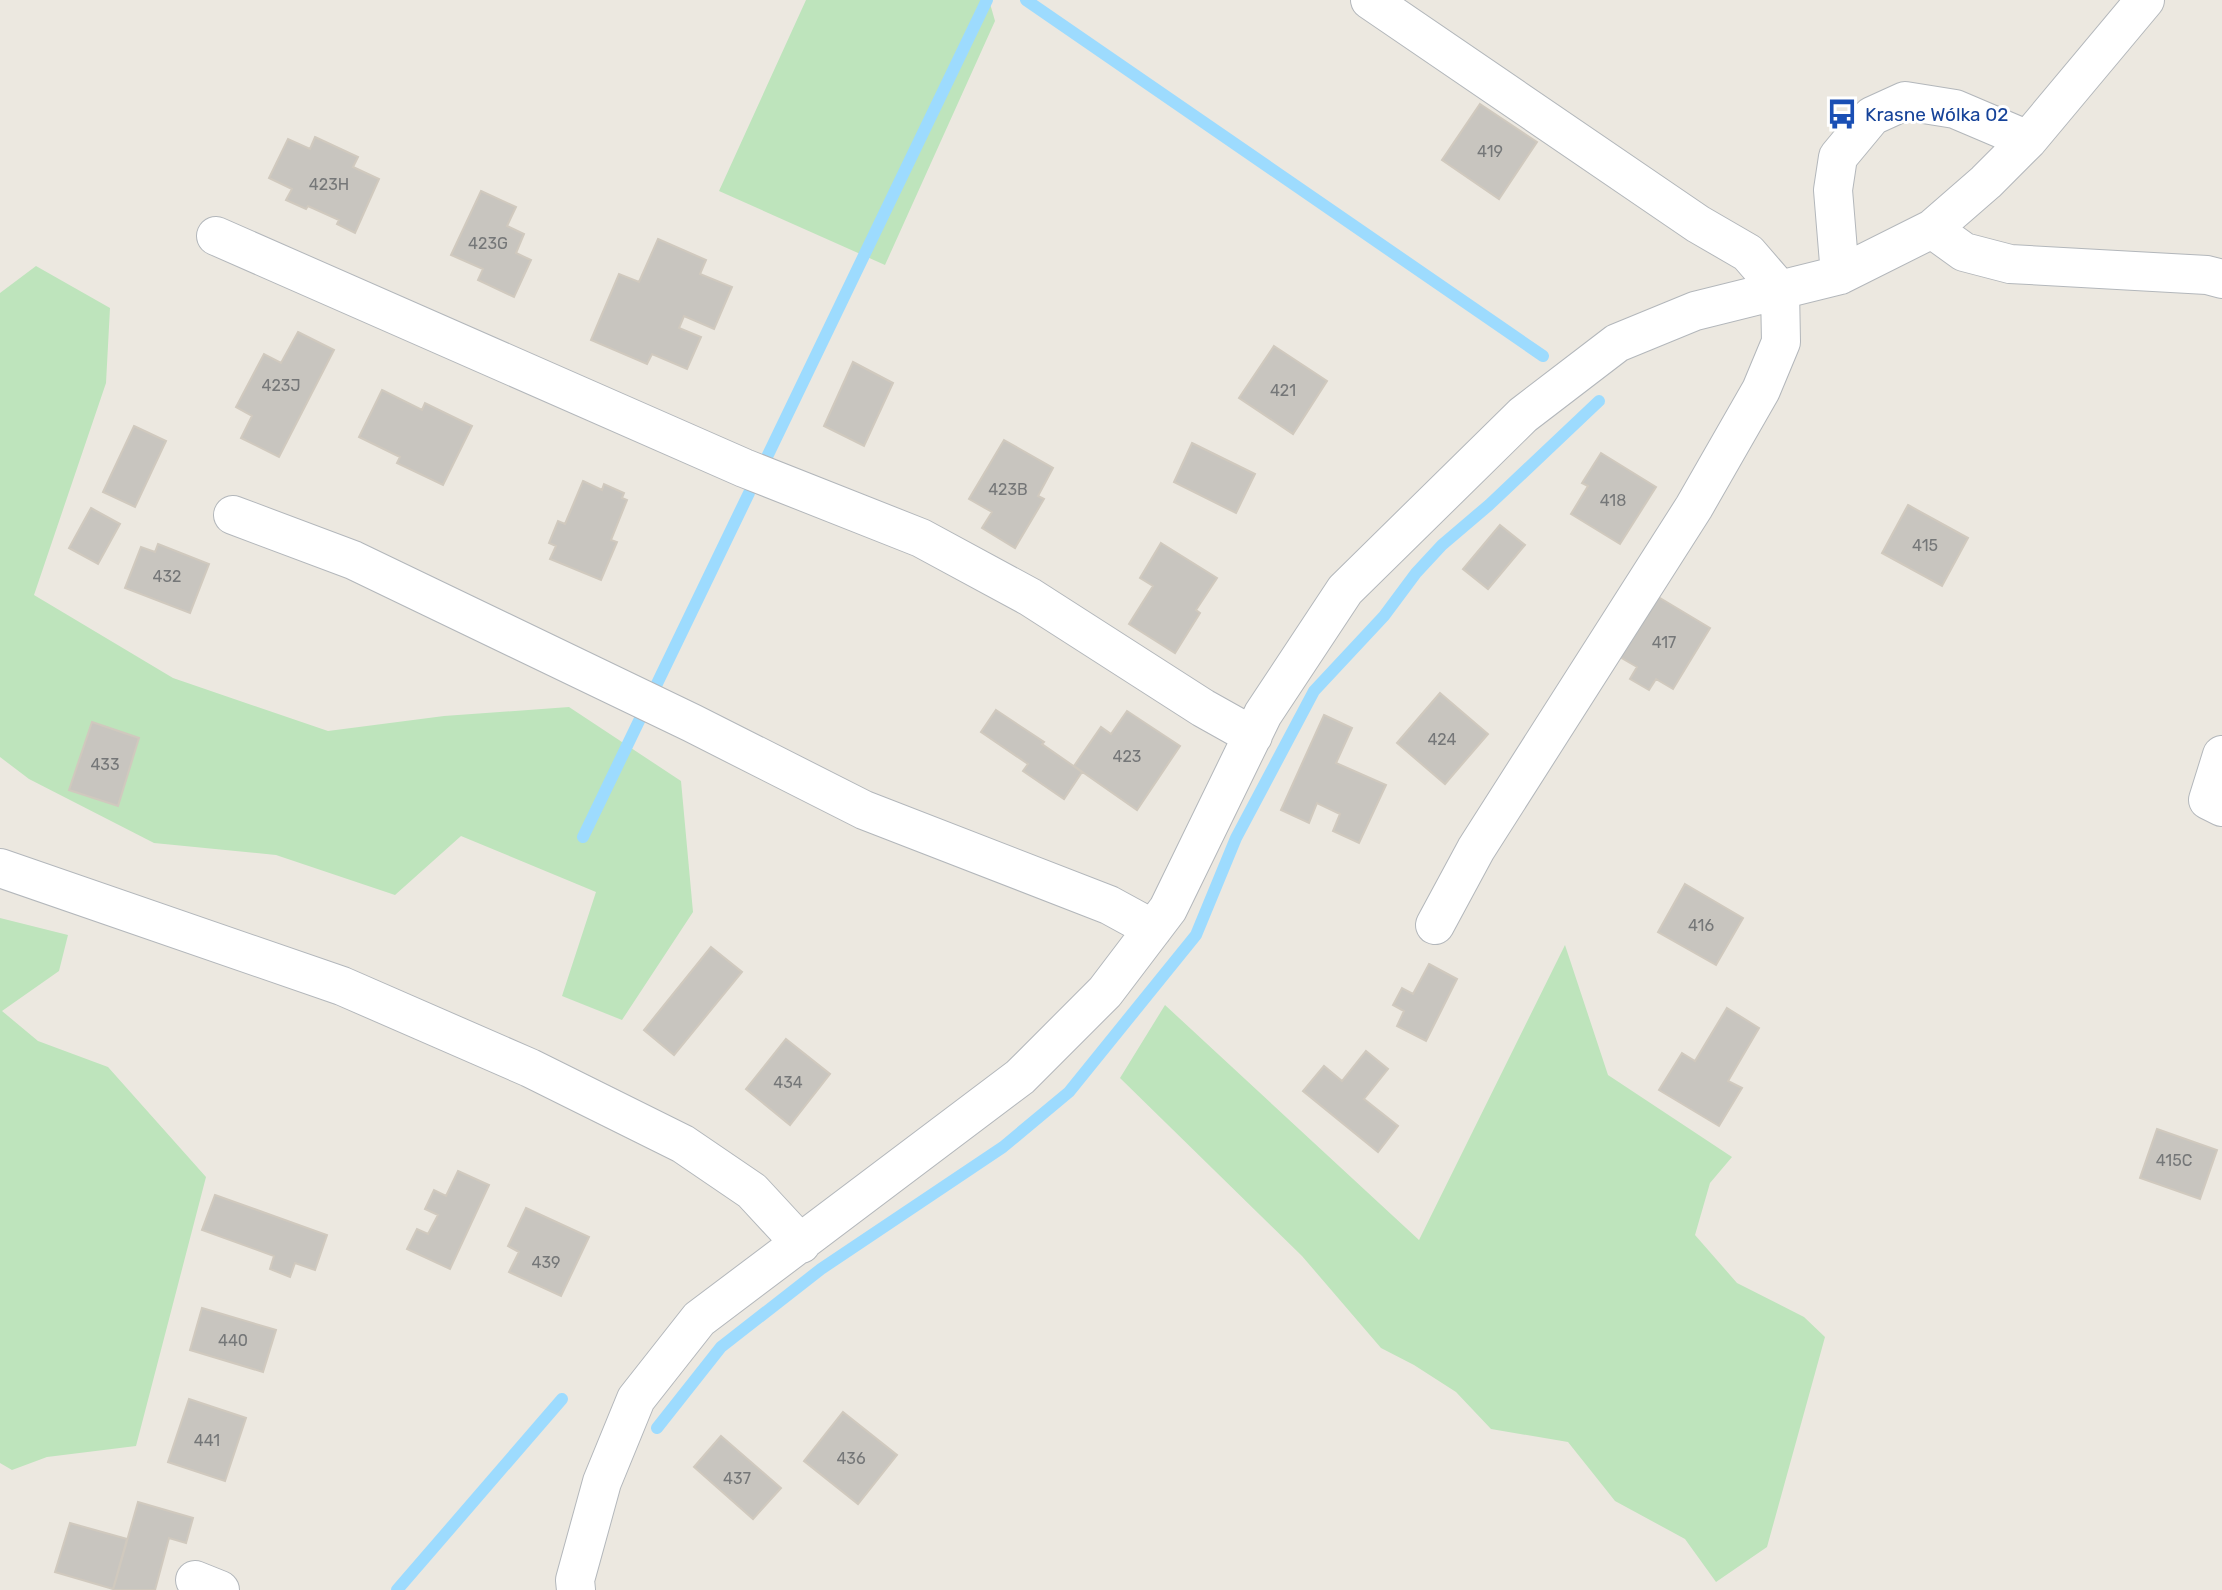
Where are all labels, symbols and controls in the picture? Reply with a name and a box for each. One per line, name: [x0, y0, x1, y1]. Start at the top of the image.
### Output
bus stop icon: Krasne Wólka 02: [1825, 97, 1859, 131]
place label: Krasne Wólka 02: [1865, 103, 2008, 126]
house number: 419: [1477, 142, 1503, 161]
house number: 423H: [309, 175, 349, 194]
house number: 423G: [468, 234, 508, 253]
house number: 423J: [261, 376, 301, 395]
house number: 421: [1270, 381, 1296, 400]
house number: 423B: [988, 480, 1028, 499]
house number: 418: [1600, 491, 1626, 510]
house number: 415: [1912, 536, 1938, 555]
house number: 432: [153, 567, 181, 586]
house number: 417: [1652, 633, 1676, 652]
house number: 424: [1427, 730, 1457, 749]
house number: 423: [1113, 747, 1141, 766]
house number: 433: [90, 755, 120, 774]
house number: 416: [1688, 916, 1714, 935]
house number: 434: [773, 1073, 803, 1092]
house number: 415C: [2156, 1151, 2192, 1170]
house number: 439: [531, 1253, 561, 1272]
house number: 440: [218, 1331, 248, 1350]
house number: 441: [194, 1431, 220, 1450]
house number: 436: [836, 1449, 866, 1468]
house number: 437: [723, 1469, 751, 1488]

